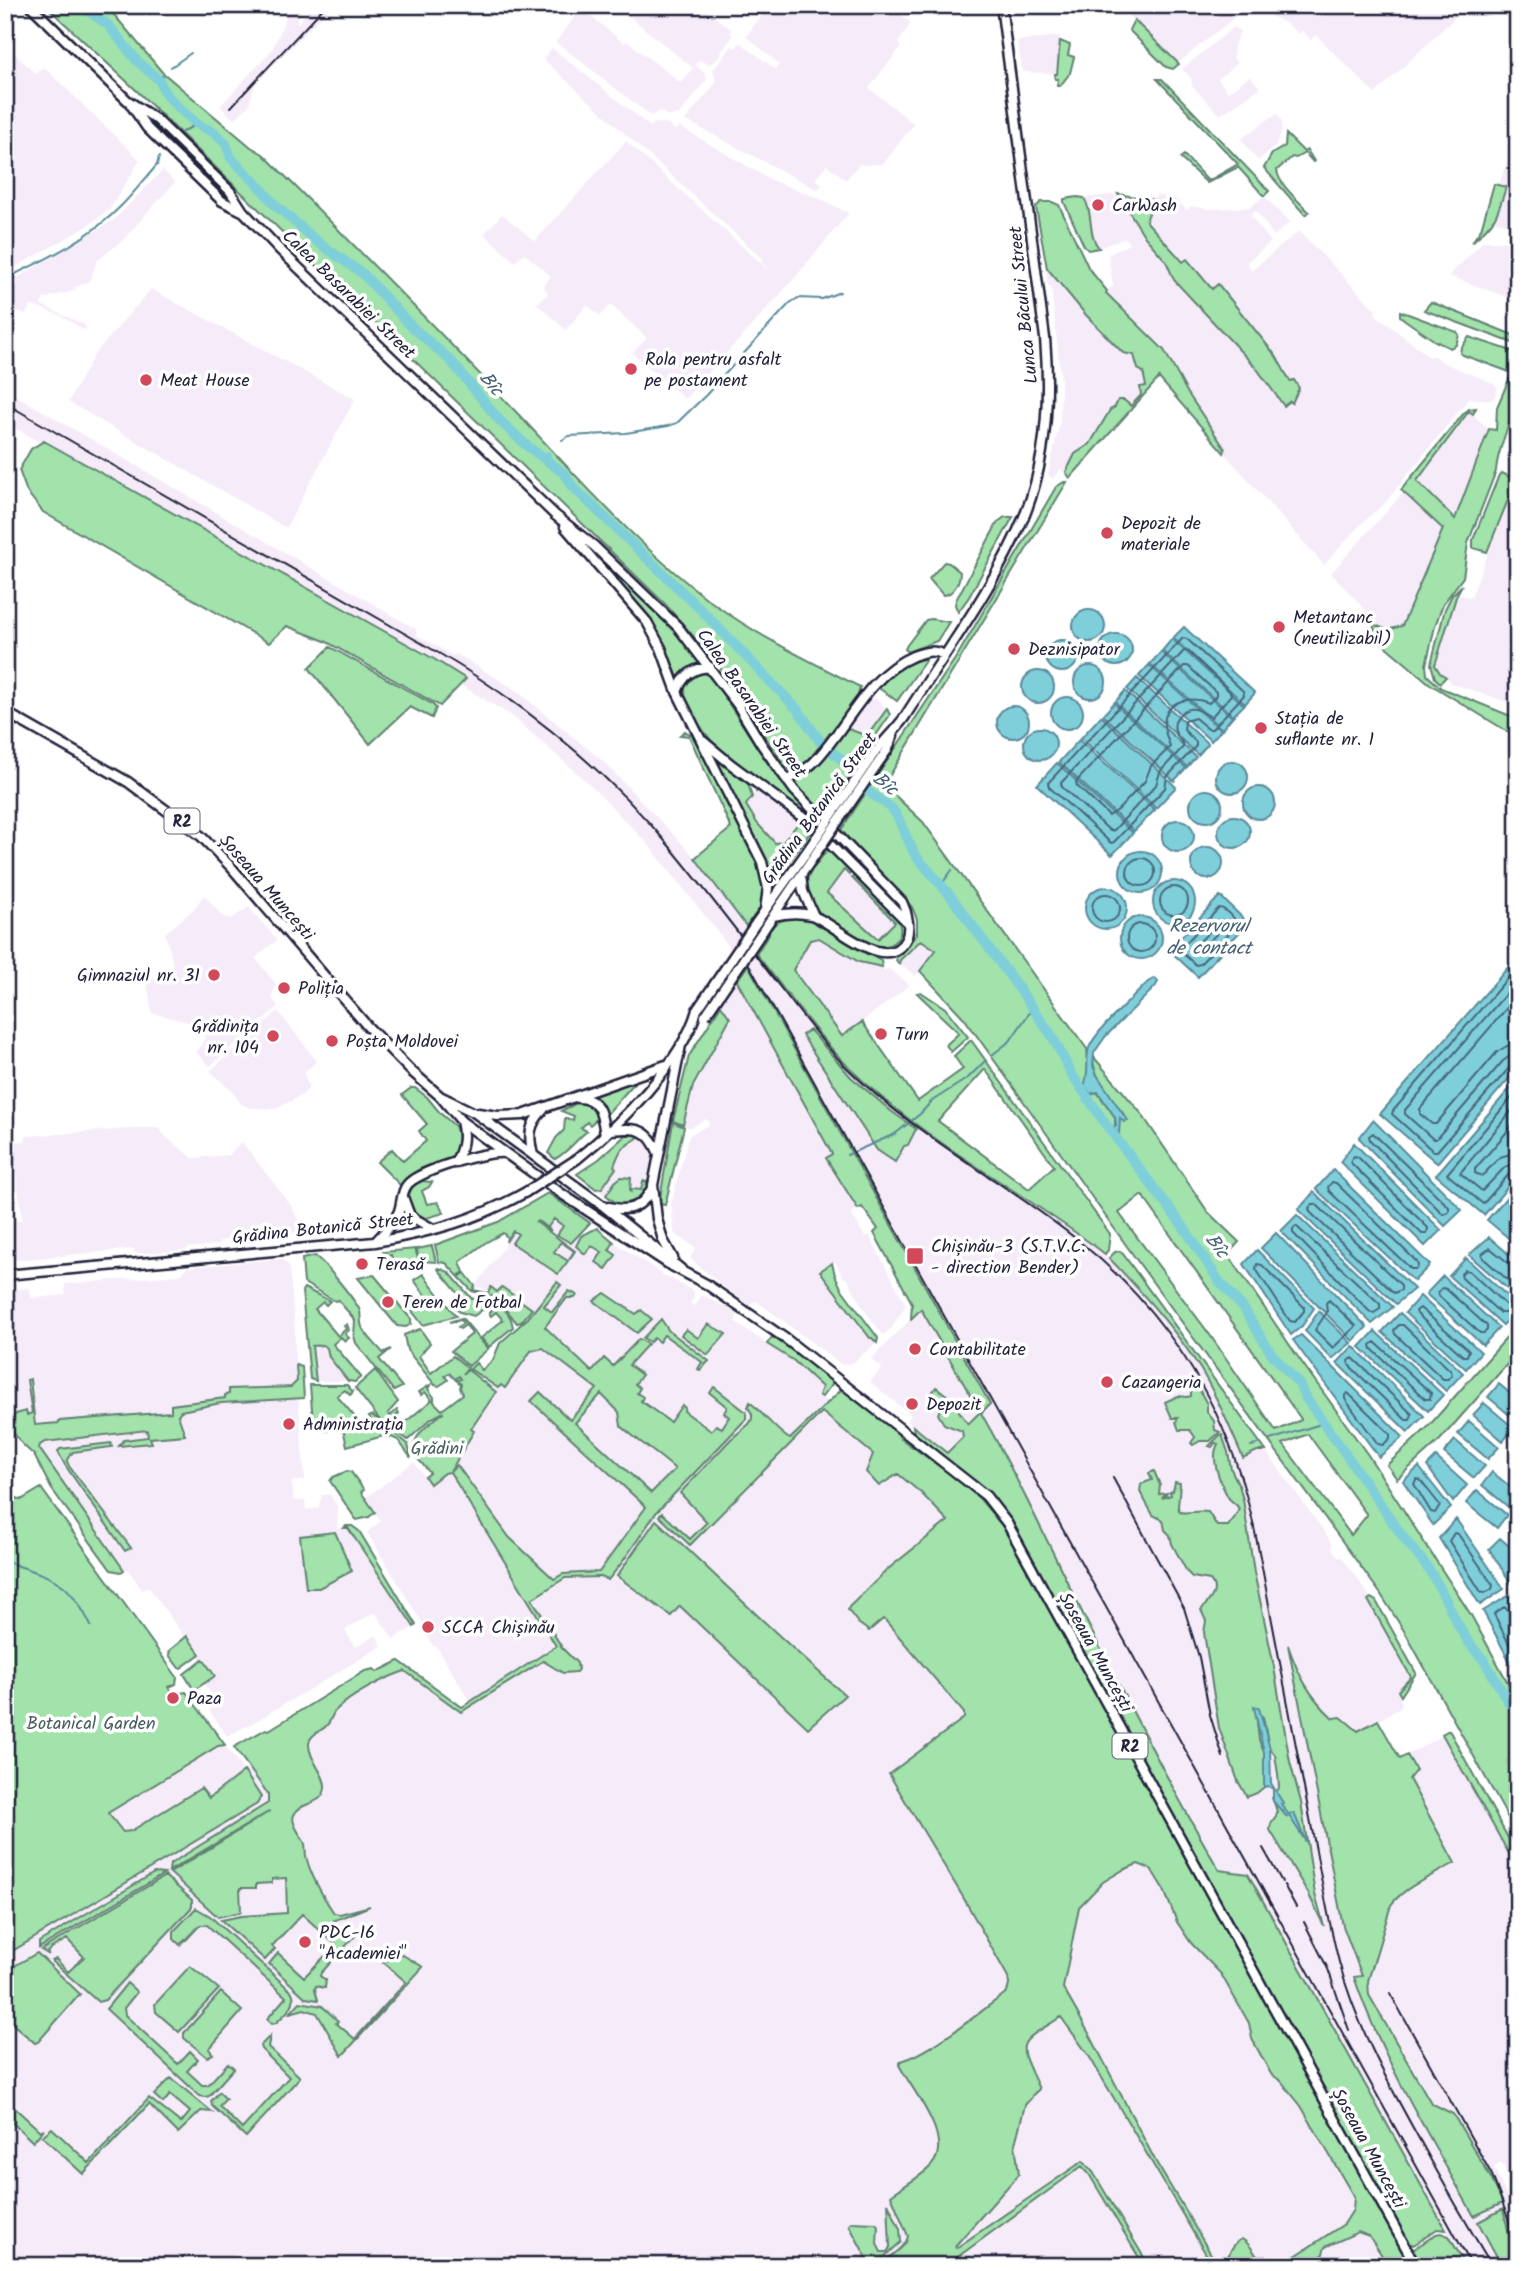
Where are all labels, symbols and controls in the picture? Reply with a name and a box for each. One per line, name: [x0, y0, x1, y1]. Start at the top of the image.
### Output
place label: CarWash: [1112, 192, 1177, 221]
marker: CarWash: [1090, 197, 1106, 213]
street label: Calea Basarabiei Street: [274, 223, 422, 368]
street label: Lunca Bâcului Street: [1002, 223, 1047, 385]
place label: Rola pentru asfalt pe postament: [644, 346, 783, 396]
marker: Rola pentru asfalt pe postament: [623, 361, 639, 377]
water label: Bîc: [471, 365, 511, 405]
place label: Meat House: [160, 367, 250, 396]
marker: Meat House: [138, 372, 154, 388]
place label: Depozit de materiale: [1121, 510, 1201, 560]
marker: Depozit de materiale: [1099, 525, 1115, 541]
place label: Metantanc (neutilizabil): [1293, 604, 1392, 654]
marker: Metantanc (neutilizabil): [1271, 619, 1287, 635]
street label: Calea Basarabiei Street: [688, 623, 814, 785]
place label: Deznisipator: [1028, 636, 1121, 665]
marker: Deznisipator: [1006, 641, 1022, 657]
place label: Stația de suflante nr. 1: [1275, 705, 1374, 755]
marker: Stația de suflante nr. 1: [1253, 720, 1269, 736]
street label: Grădina Botanică Street: [755, 726, 886, 891]
water label: Bîc: [866, 765, 905, 805]
road number: R2: [164, 808, 200, 834]
street label: Șoseaua Muncești: [211, 828, 321, 949]
water label: Rezervorul de contact: [1167, 912, 1254, 964]
place label: Gimnaziul nr. 31: [77, 962, 200, 991]
marker: Gimnaziul nr. 31: [206, 967, 222, 983]
place label: Poliția: [298, 975, 344, 1004]
marker: Poliția: [276, 980, 292, 996]
place label: Grădinița nr. 104: [191, 1013, 259, 1063]
place label: Turn: [895, 1021, 929, 1050]
marker: Turn: [873, 1026, 889, 1042]
marker: Grădinița nr. 104: [265, 1028, 281, 1044]
place label: Poșta Moldovei: [346, 1028, 459, 1057]
marker: Poșta Moldovei: [324, 1033, 340, 1049]
street label: Grădina Botanică Street: [231, 1205, 416, 1253]
water label: Bîc: [1197, 1227, 1237, 1266]
place label: Chișinău-3 (S.T.V.C. - direction Bender): [931, 1233, 1086, 1283]
marker: Chișinău-3 (S.T.V.C. - direction Bender): [905, 1246, 925, 1266]
place label: Terasă: [376, 1251, 426, 1280]
marker: Terasă: [354, 1256, 370, 1272]
place label: Teren de Fotbal: [402, 1289, 522, 1318]
marker: Teren de Fotbal: [380, 1294, 396, 1310]
place label: Contabilitate: [929, 1336, 1026, 1365]
marker: Contabilitate: [907, 1341, 923, 1357]
place label: Cazangeria: [1121, 1369, 1202, 1398]
marker: Cazangeria: [1099, 1374, 1115, 1390]
place label: Depozit: [926, 1391, 983, 1420]
marker: Depozit: [904, 1396, 920, 1412]
place label: Administrația: [303, 1411, 404, 1440]
marker: Administrația: [281, 1416, 297, 1432]
park label: Grădini: [411, 1435, 464, 1464]
street label: Șoseaua Muncești: [1050, 1587, 1140, 1719]
place label: SCCA Chișinău: [442, 1614, 555, 1643]
marker: SCCA Chișinău: [420, 1619, 436, 1635]
place label: Paza: [187, 1685, 222, 1714]
marker: Paza: [165, 1690, 181, 1706]
park label: Botanical Garden: [26, 1710, 156, 1739]
road number: R2: [1112, 1734, 1148, 1758]
place label: PDC-16 "Academiei": [319, 1919, 406, 1969]
marker: PDC-16 "Academiei": [297, 1934, 313, 1950]
street label: Șoseaua Muncești: [1323, 2083, 1413, 2215]

